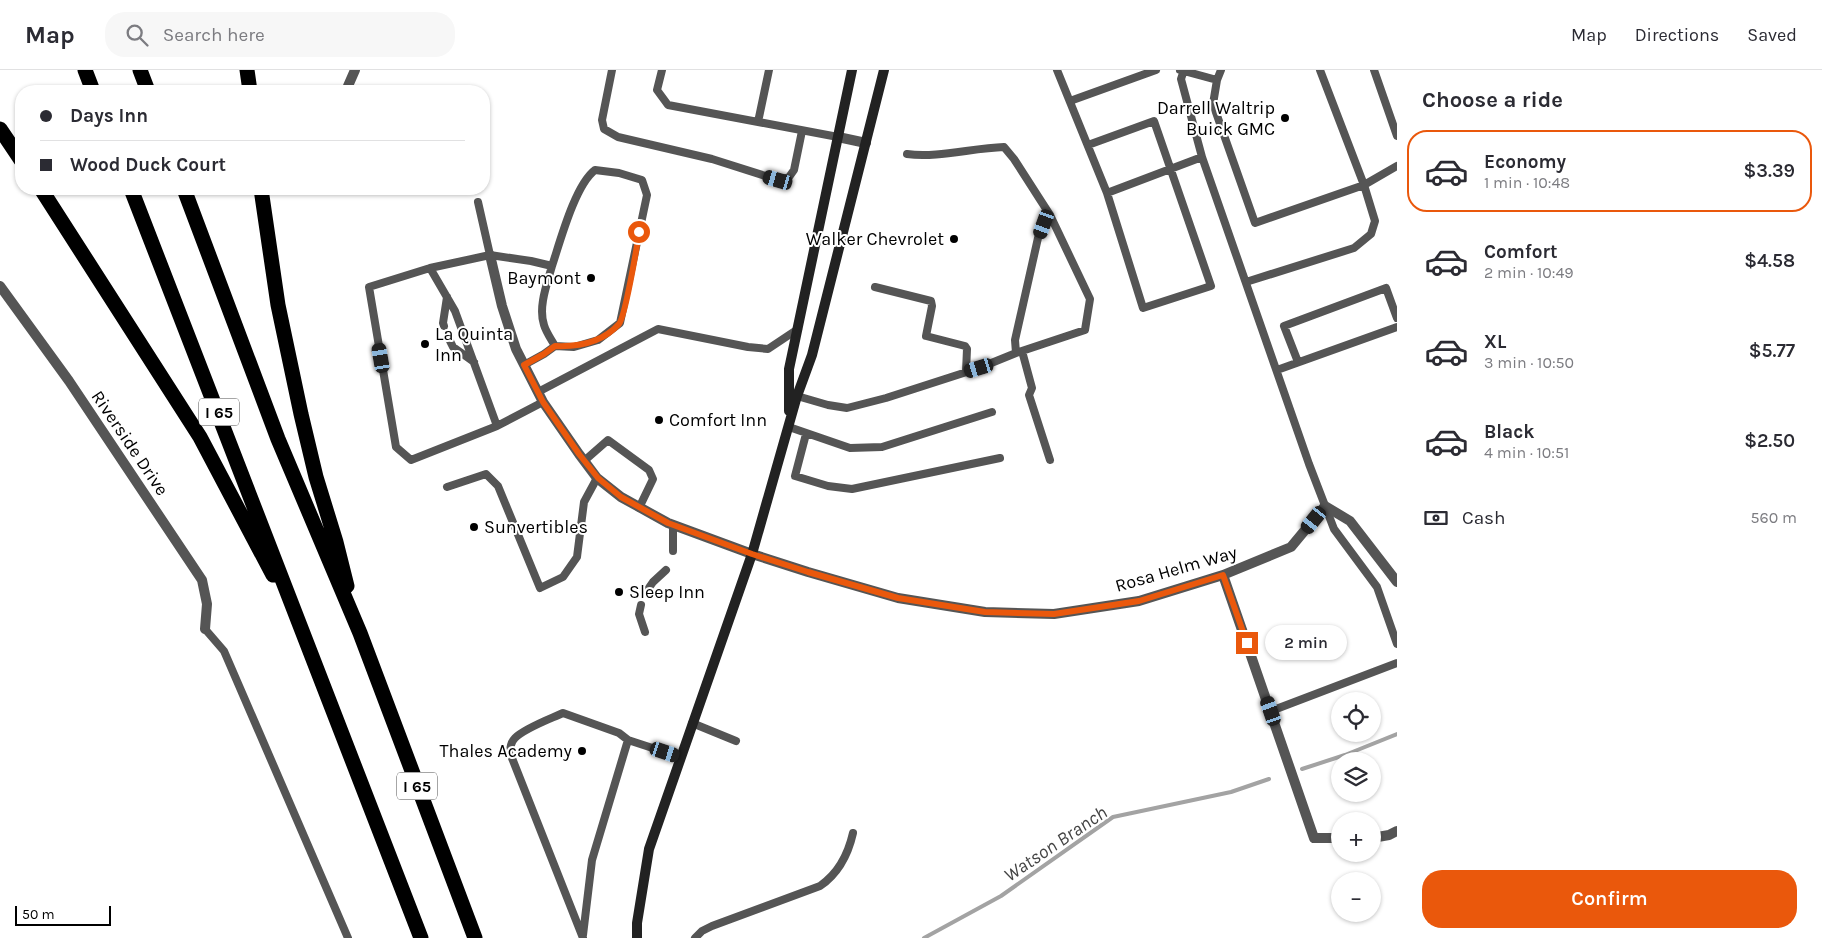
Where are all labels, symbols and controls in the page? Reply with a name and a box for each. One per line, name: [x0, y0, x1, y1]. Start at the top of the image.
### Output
search box: [105, 12, 455, 57]
text: Map: [25, 21, 75, 49]
icon: search: [123, 21, 151, 49]
text: Search here: [163, 24, 265, 46]
text: Map: [1571, 24, 1607, 46]
text: Directions: [1635, 24, 1719, 46]
text: Saved: [1747, 24, 1797, 46]
text: Choose a ride: [1422, 87, 1563, 113]
place label: Darrell Waltrip Buick GMC: [1157, 97, 1275, 140]
text: Days Inn: [70, 105, 148, 127]
marker: Darrell Waltrip Buick GMC: [1279, 112, 1291, 124]
icon: car: [1424, 149, 1469, 194]
text: Economy: [1484, 151, 1566, 173]
text: Wood Duck Court: [70, 154, 226, 176]
text: $3.39: [1744, 160, 1795, 182]
car: [761, 169, 794, 191]
text: 1 min · 10:48: [1484, 173, 1570, 192]
car: [1031, 207, 1056, 241]
route start: [628, 221, 650, 243]
place label: Walker Chevrolet: [806, 228, 944, 250]
marker: Walker Chevrolet: [948, 233, 960, 245]
icon: car: [1424, 239, 1469, 284]
text: Comfort: [1484, 241, 1558, 263]
text: $4.58: [1744, 250, 1795, 272]
text: 2 min · 10:49: [1484, 263, 1574, 282]
place label: Baymont: [507, 267, 581, 289]
marker: Baymont: [585, 272, 597, 284]
place label: La Quinta Inn: [435, 323, 513, 366]
icon: car: [1424, 329, 1469, 374]
text: XL: [1484, 331, 1506, 353]
marker: La Quinta Inn: [419, 338, 431, 350]
text: $5.77: [1749, 340, 1795, 362]
car: [371, 342, 390, 374]
text: 3 min · 10:50: [1484, 353, 1574, 372]
car: [962, 356, 995, 380]
street label: Riverside Drive: [87, 386, 173, 500]
road number: I 65: [199, 398, 239, 426]
place label: Comfort Inn: [669, 409, 767, 431]
marker: Comfort Inn: [653, 414, 665, 426]
icon: car: [1424, 419, 1469, 464]
text: Black: [1484, 421, 1535, 443]
text: $2.50: [1744, 430, 1795, 452]
text: 4 min · 10:51: [1484, 443, 1569, 462]
car: [1298, 504, 1329, 536]
icon: cash: [1422, 504, 1450, 532]
text: Cash: [1462, 507, 1506, 529]
text: 560 m: [1751, 508, 1797, 527]
place label: Sunvertibles: [484, 516, 588, 538]
marker: Sunvertibles: [468, 521, 480, 533]
street label: Rosa Helm Way: [1113, 541, 1240, 597]
place label: Sleep Inn: [629, 581, 705, 603]
marker: Sleep Inn: [613, 586, 625, 598]
callout: 2 min: [1264, 626, 1347, 660]
route end: [1236, 632, 1258, 654]
text: 2 min: [1284, 633, 1328, 652]
map controls: [1331, 692, 1381, 922]
button: locate: [1331, 692, 1381, 742]
car: [1259, 694, 1282, 728]
place label: Thales Academy: [440, 740, 573, 762]
car: [648, 740, 681, 764]
marker: Thales Academy: [576, 745, 588, 757]
button: layers: [1331, 752, 1381, 802]
road number: I 65: [397, 772, 437, 799]
water label: Watson Branch: [1000, 801, 1111, 886]
button: +: [1331, 812, 1381, 862]
button: Confirm: [1422, 870, 1797, 928]
button: −: [1331, 872, 1381, 922]
scale bar: [15, 903, 111, 926]
text: 50 m: [22, 906, 55, 923]

